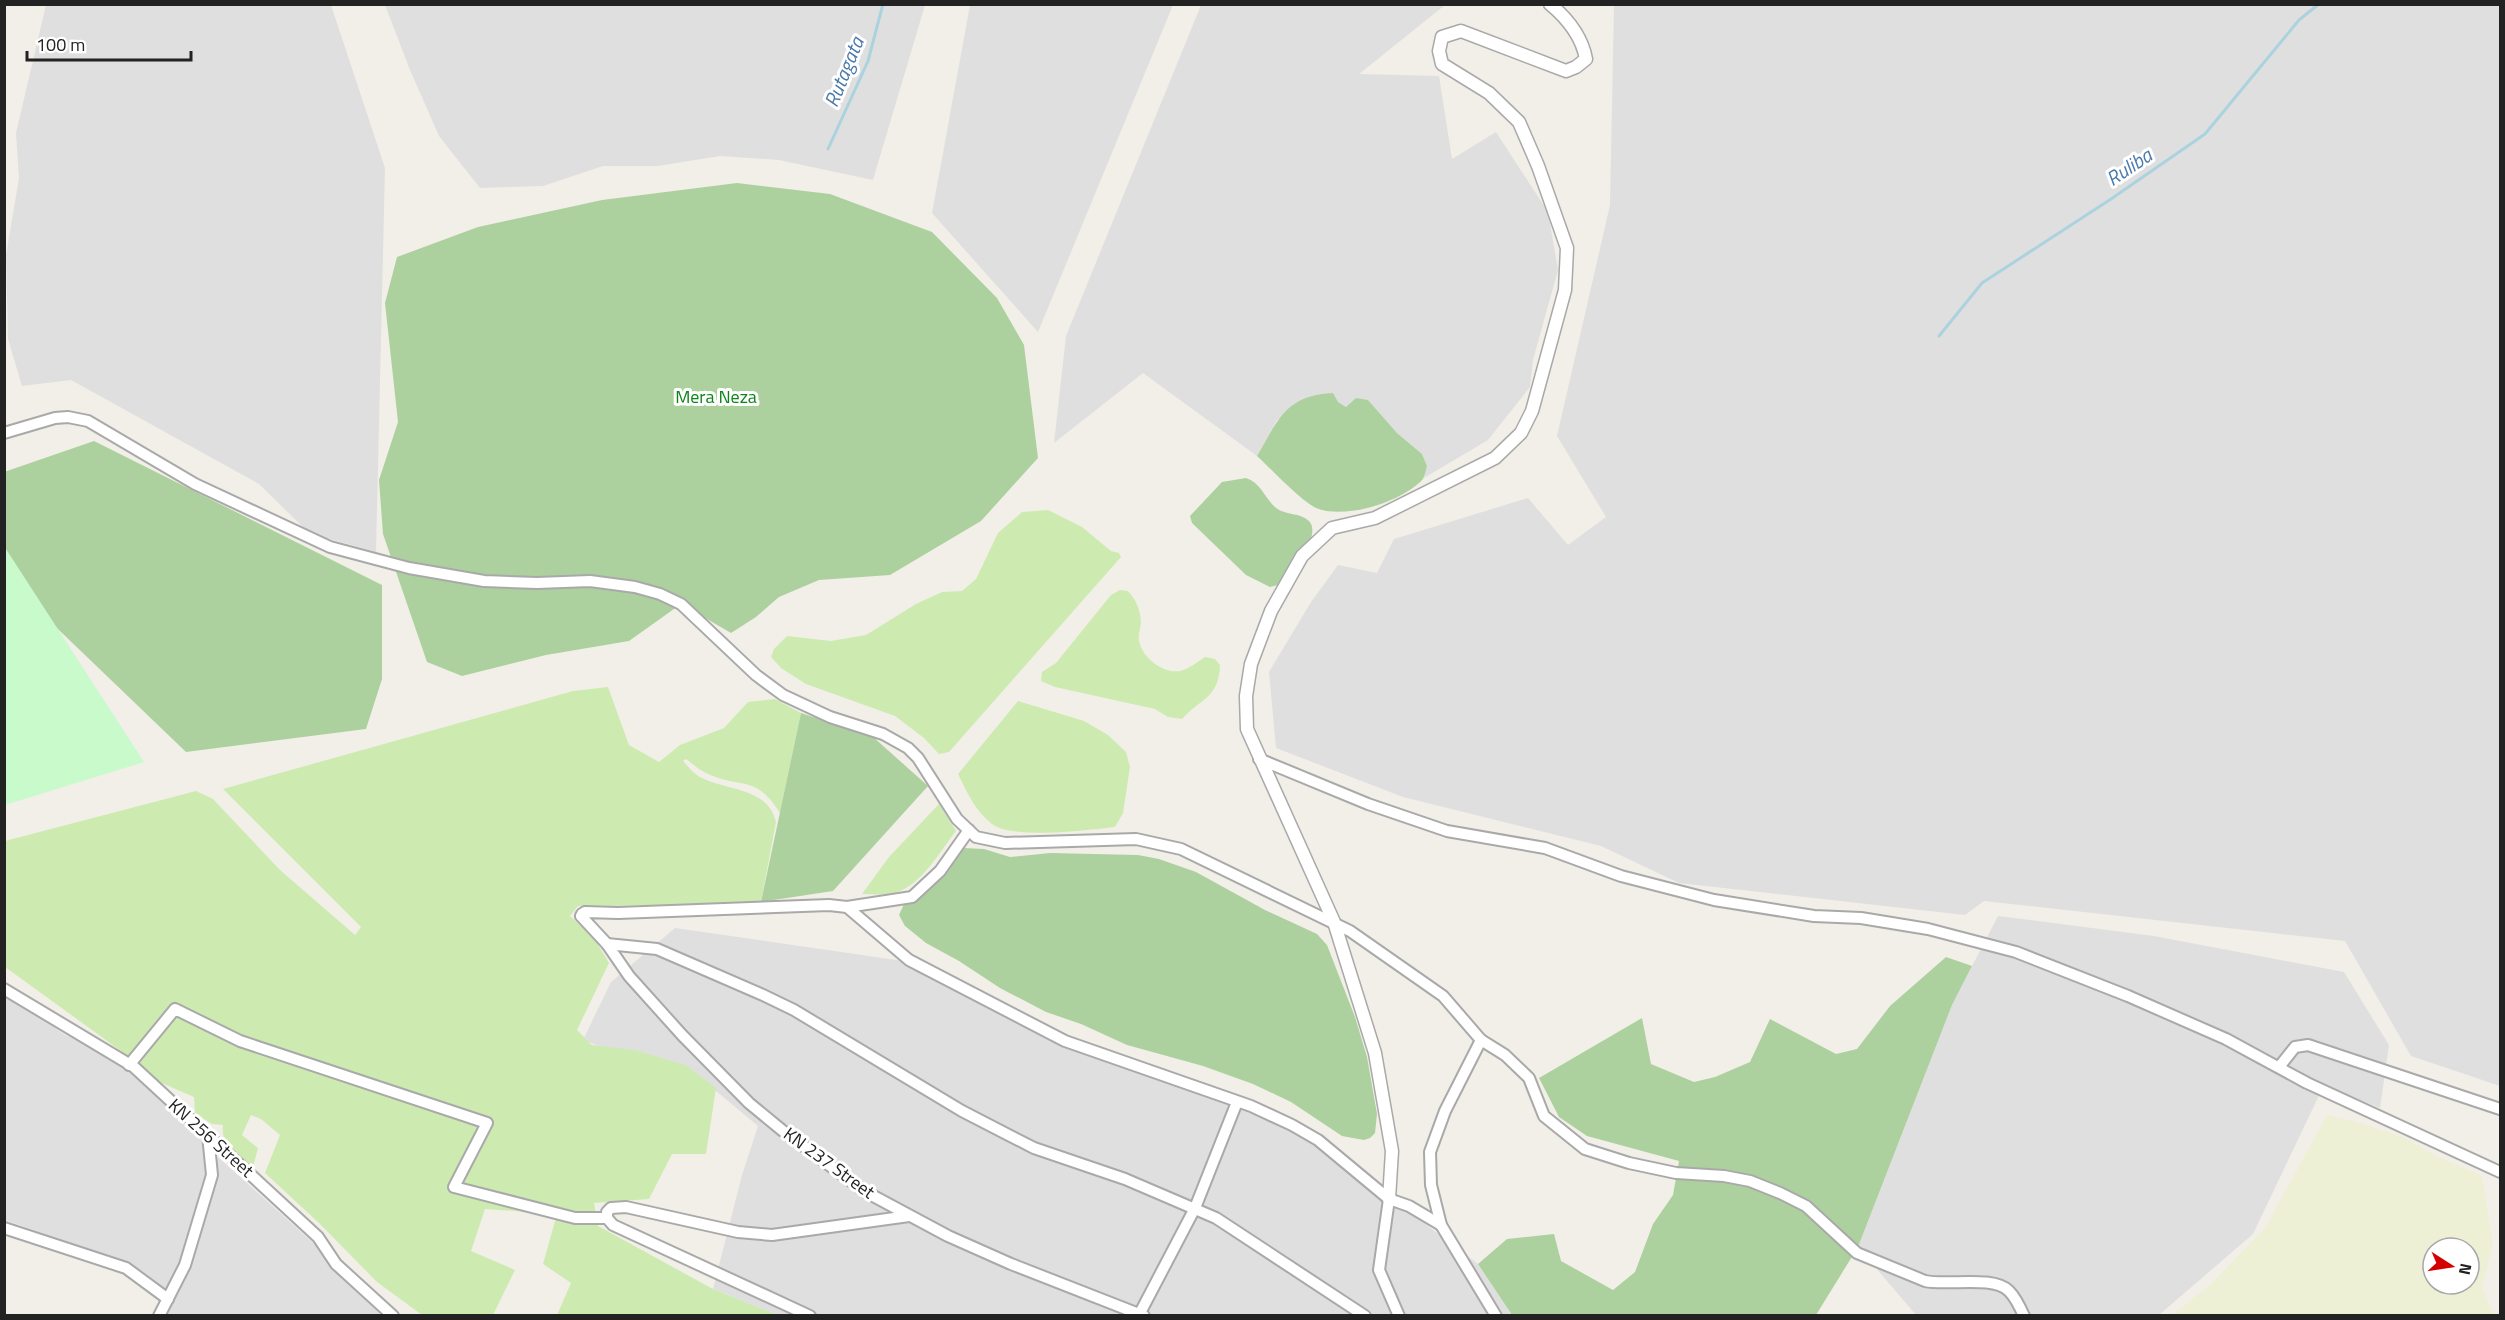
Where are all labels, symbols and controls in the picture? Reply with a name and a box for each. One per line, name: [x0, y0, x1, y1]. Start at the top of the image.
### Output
scale bar: [27, 24, 190, 62]
text: 100 m: [36, 31, 85, 58]
water label: Rutagata: [815, 31, 872, 112]
water label: Ruliba: [2099, 139, 2159, 193]
park label: Mera Neza: [675, 383, 757, 410]
street label: KN 256 Street: [163, 1092, 261, 1184]
street label: KN 237 Street: [778, 1120, 881, 1205]
north arrow: [2421, 1236, 2481, 1296]
text: N: [2453, 1261, 2479, 1277]

